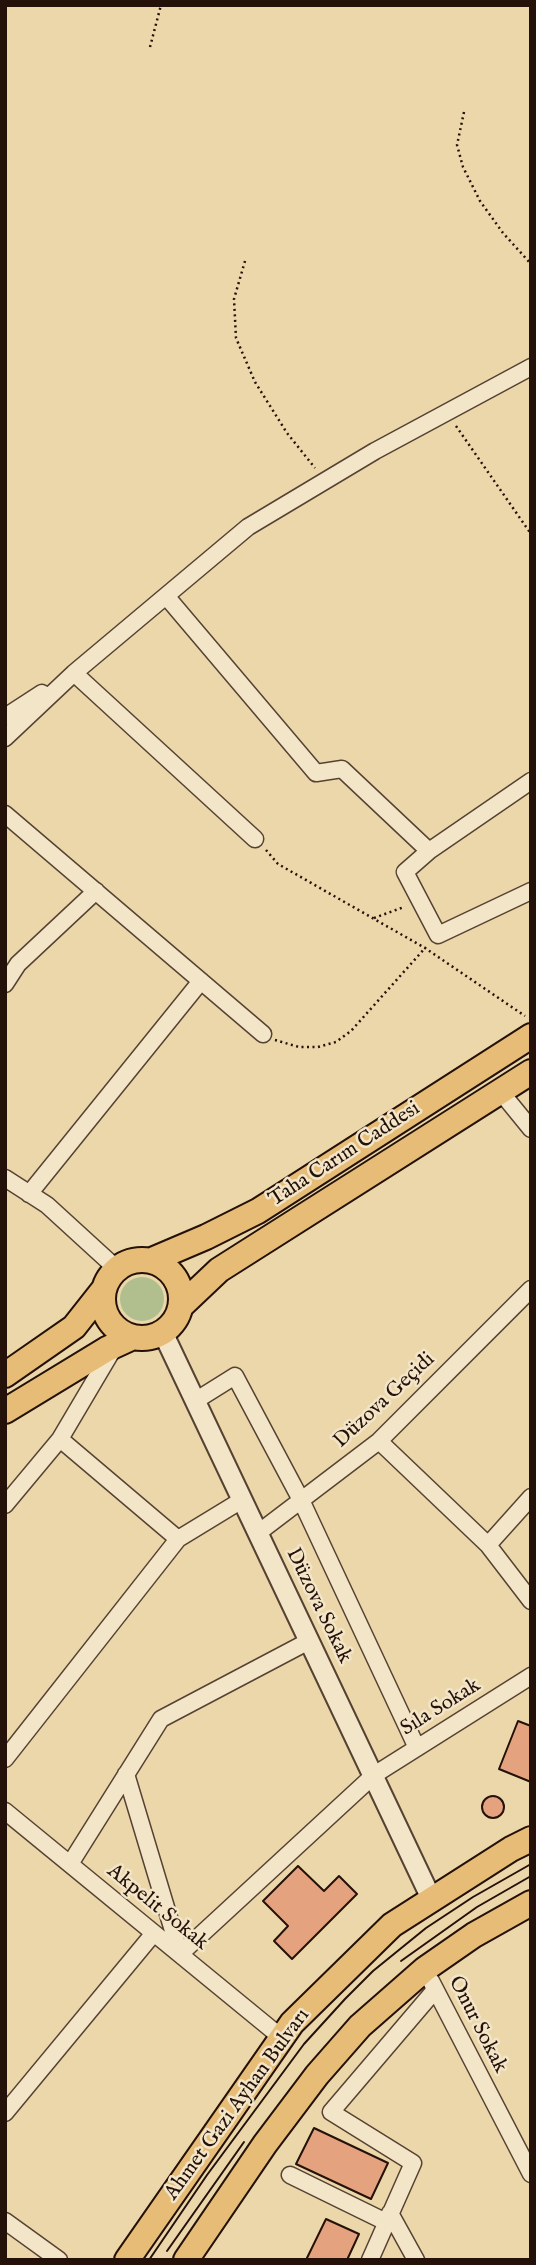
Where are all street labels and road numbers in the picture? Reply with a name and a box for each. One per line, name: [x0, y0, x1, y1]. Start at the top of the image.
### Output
street label: Taha Carım Caddesi: [265, 1097, 425, 1213]
street label: Düzova Geçidi: [329, 1348, 441, 1454]
street label: Düzova Sokak: [279, 1544, 357, 1668]
street label: Sıla Sokak: [396, 1674, 486, 1742]
street label: Akpelit Sokak: [101, 1859, 213, 1957]
street label: Onur Sokak: [442, 1972, 512, 2078]
street label: Ahmet Gazi Ayhan Bulvarı: [160, 2004, 316, 2206]

